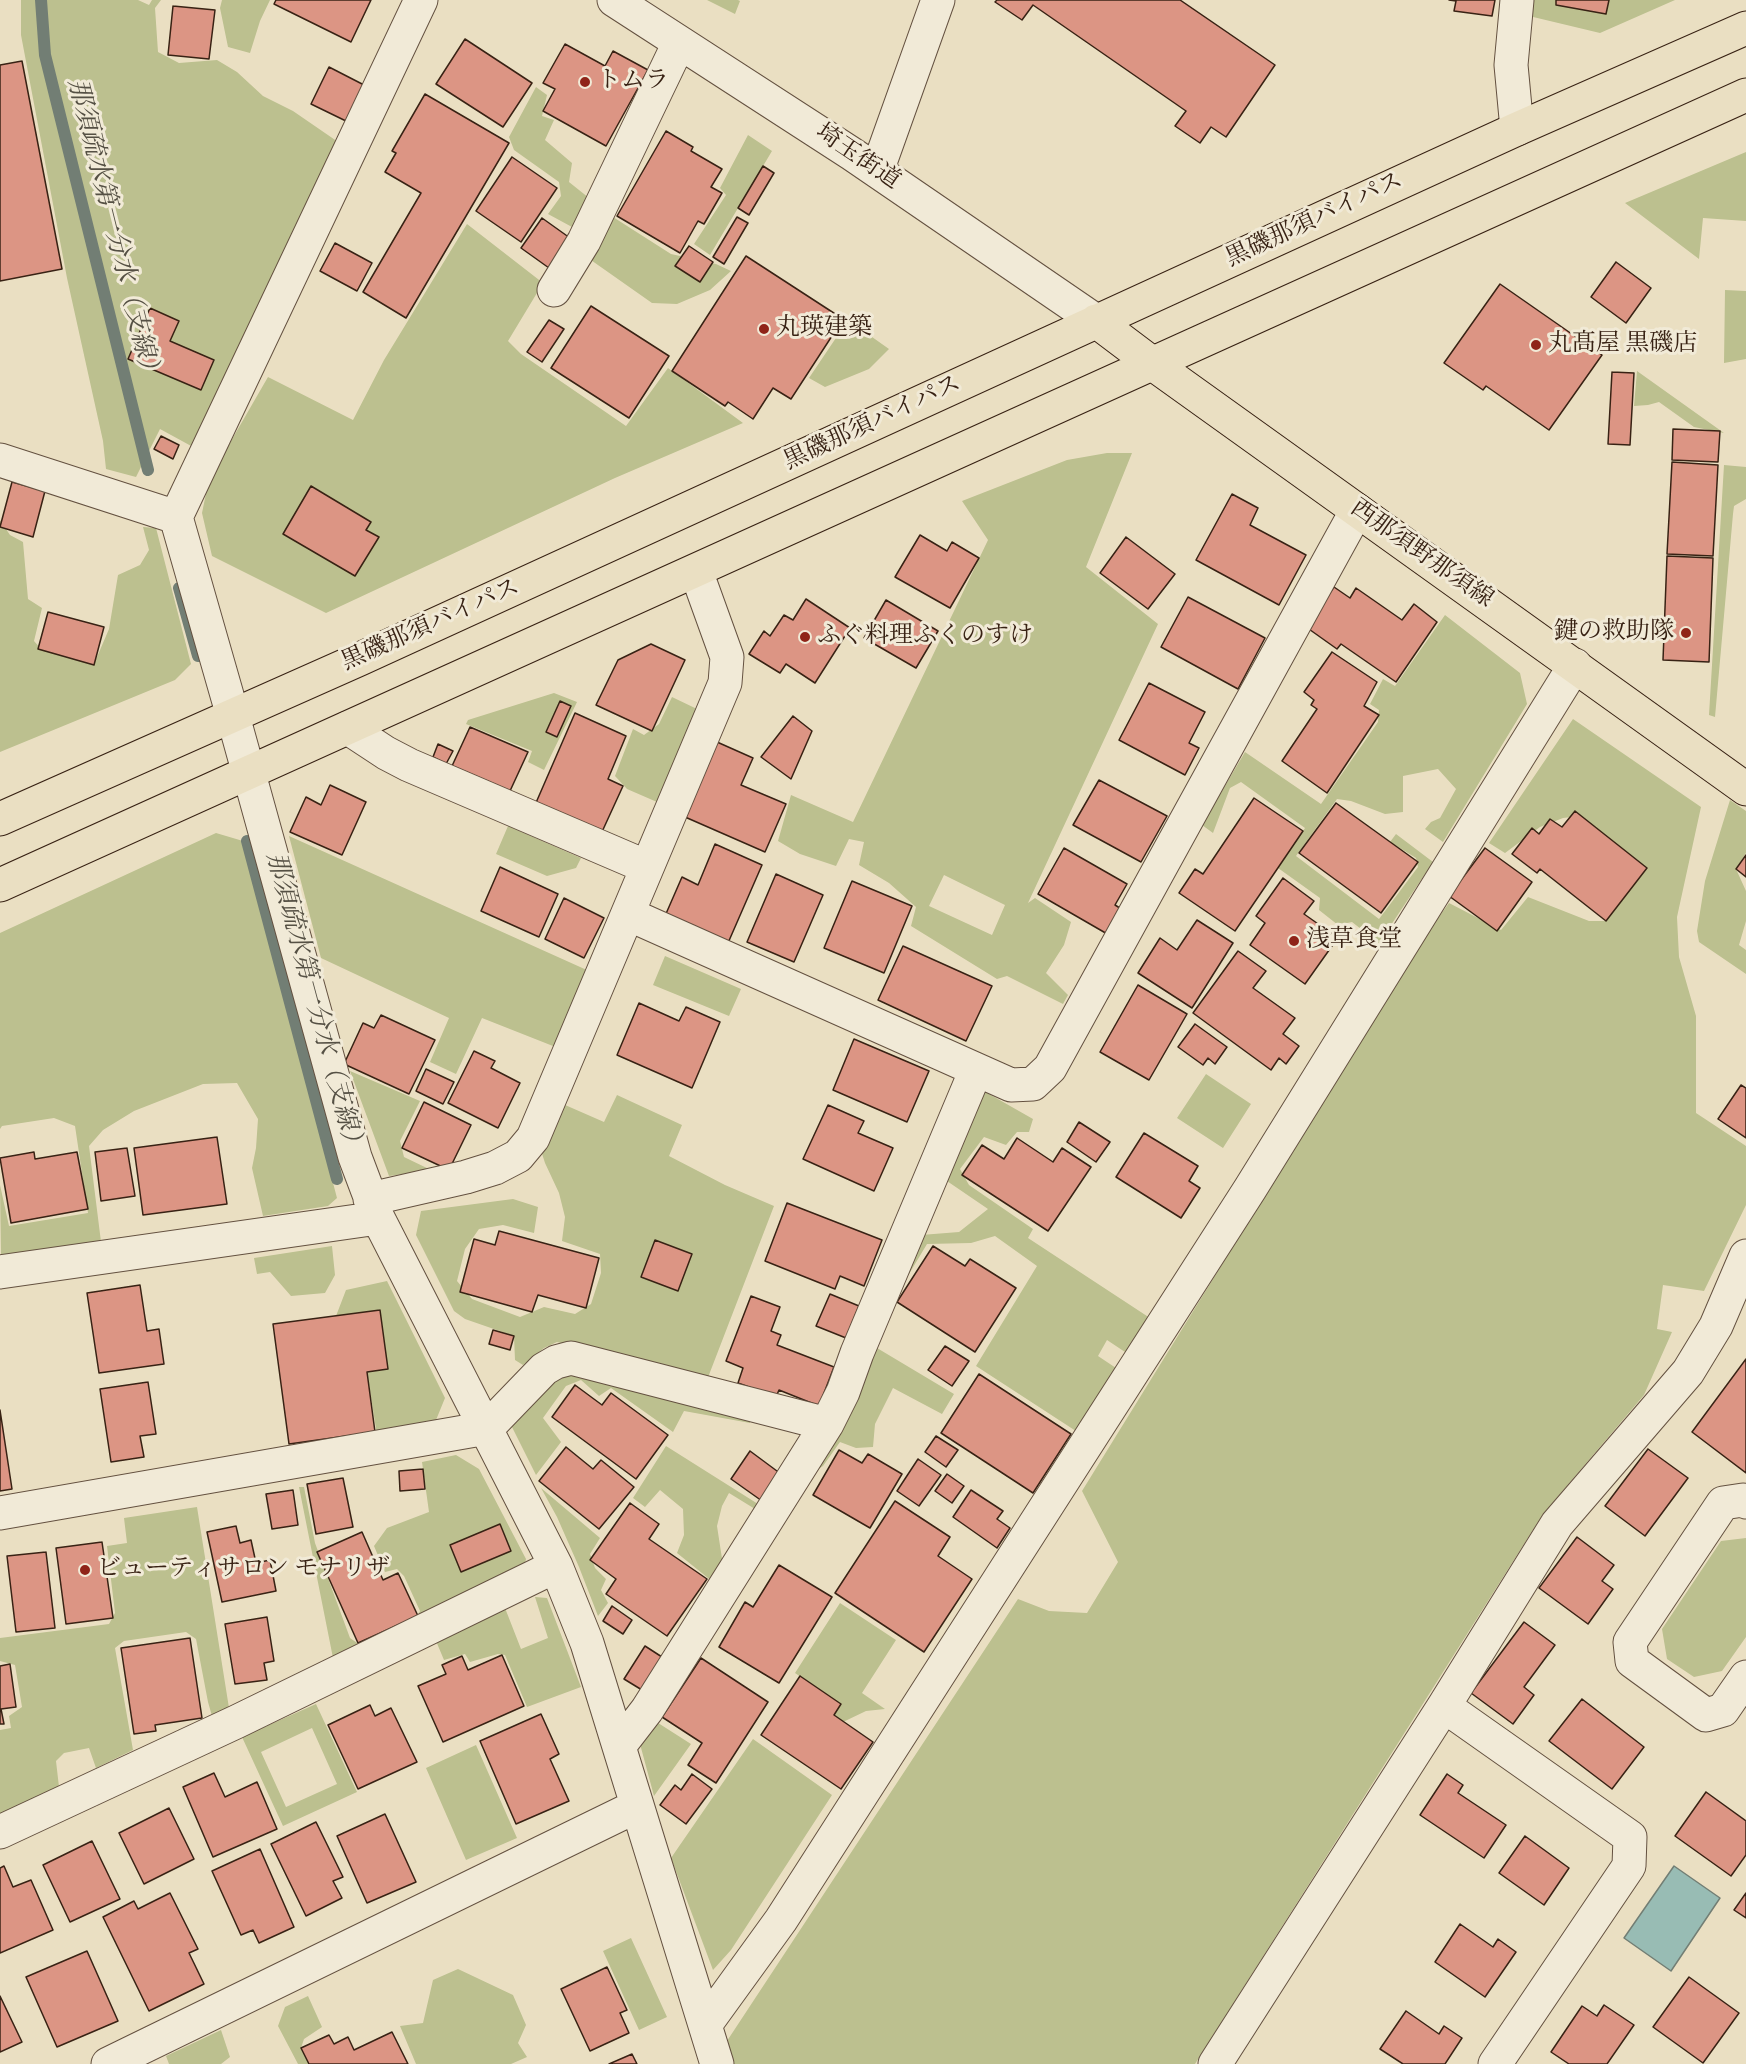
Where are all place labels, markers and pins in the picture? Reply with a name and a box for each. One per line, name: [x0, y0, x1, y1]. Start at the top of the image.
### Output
place label: トムラ: [597, 68, 669, 96]
marker: トムラ: [578, 75, 592, 89]
place label: 丸瑛建築: [776, 315, 872, 343]
marker: 丸瑛建築: [757, 322, 771, 336]
place label: 丸髙屋 黒磯店: [1548, 331, 1697, 359]
marker: 丸髙屋 黒磯店: [1529, 338, 1543, 352]
place label: 鍵の救助隊: [1554, 619, 1674, 647]
place label: ふぐ料理ふくのすけ: [817, 623, 1033, 651]
marker: 鍵の救助隊: [1679, 626, 1693, 640]
marker: ふぐ料理ふくのすけ: [798, 630, 812, 644]
place label: 浅草食堂: [1306, 927, 1402, 955]
marker: 浅草食堂: [1287, 934, 1301, 948]
place label: ビューティサロン モナリザ: [97, 1556, 390, 1584]
marker: ビューティサロン モナリザ: [78, 1563, 92, 1577]

